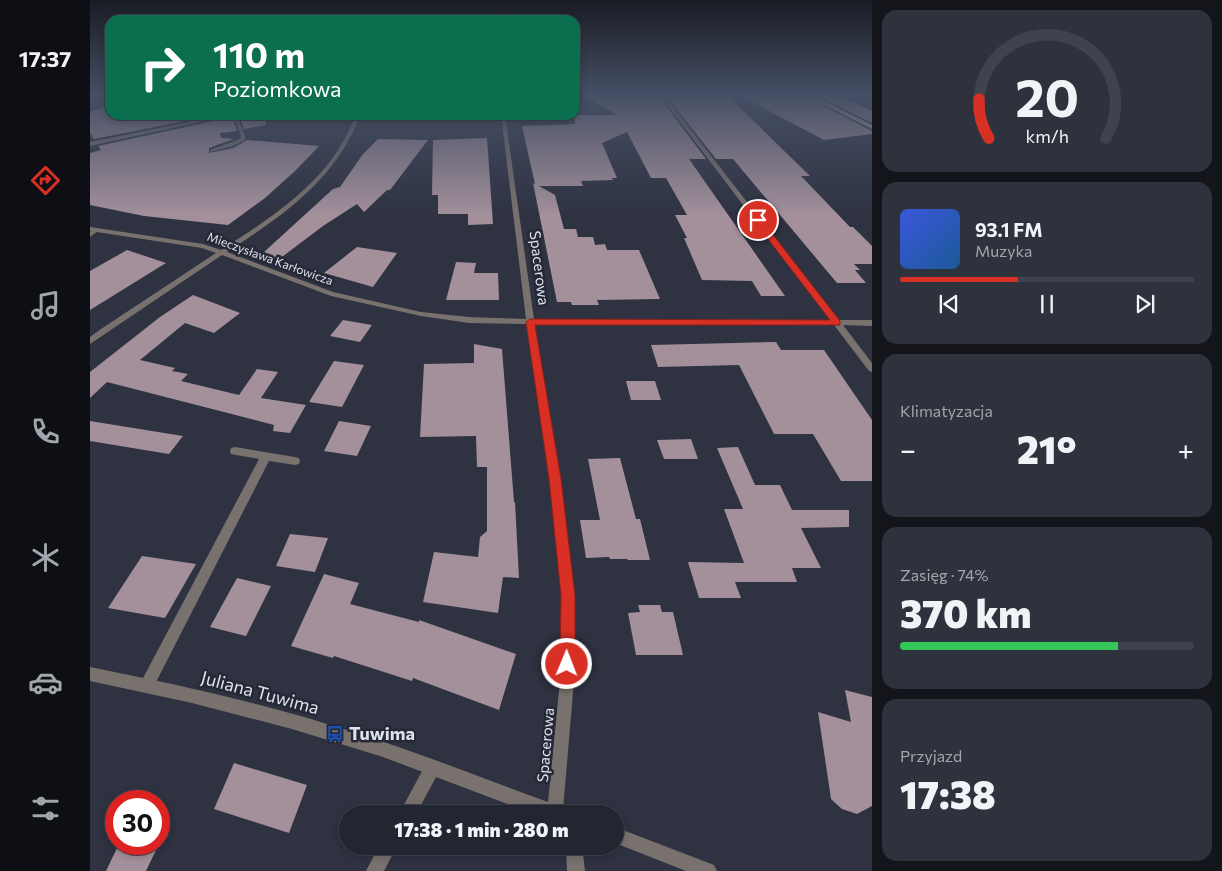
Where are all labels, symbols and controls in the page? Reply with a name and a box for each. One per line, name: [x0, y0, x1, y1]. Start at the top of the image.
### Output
text: 110 m: [213, 32, 305, 75]
icon: right: [130, 35, 195, 100]
text: 17:37: [19, 45, 71, 72]
text: 20: [1015, 64, 1079, 128]
text: Poziomkowa: [213, 75, 342, 102]
text: km/h: [1025, 125, 1069, 147]
icon: directions: [28, 163, 63, 198]
pin: [737, 199, 779, 241]
icon: arrive: [744, 206, 772, 234]
text: 93.1 FM: [975, 218, 1043, 241]
street label: Mieczysława Karłowicza: [206, 229, 335, 287]
street label: Spacerowa: [526, 230, 553, 306]
text: Muzyka: [975, 241, 1032, 260]
icon: music: [28, 288, 63, 323]
icon: previous: [935, 290, 963, 318]
icon: pause: [1033, 290, 1061, 318]
icon: next: [1131, 290, 1159, 318]
text: Klimatyzacja: [900, 401, 993, 420]
icon: phone: [28, 414, 63, 449]
text: 21°: [1017, 425, 1077, 472]
text: −: [900, 432, 916, 466]
text: +: [1178, 432, 1194, 466]
icon: climate: [28, 540, 63, 575]
text: Zasięg · 74%: [900, 565, 989, 584]
text: 370 km: [900, 589, 1031, 636]
position arrow: [540, 637, 592, 689]
icon: car: [28, 665, 63, 700]
street label: Juliana Tuwima: [199, 666, 322, 718]
street label: Spacerowa: [533, 707, 557, 783]
place label: Tuwima: [349, 722, 415, 744]
bus stop icon: Tuwima: [325, 724, 345, 744]
text: Przyjazd: [900, 746, 962, 765]
text: 17:38: [900, 770, 996, 817]
speed limit sign: 30: [105, 790, 170, 855]
icon: filters: [28, 791, 63, 826]
text: 17:38 · 1 min · 280 m: [394, 818, 569, 841]

